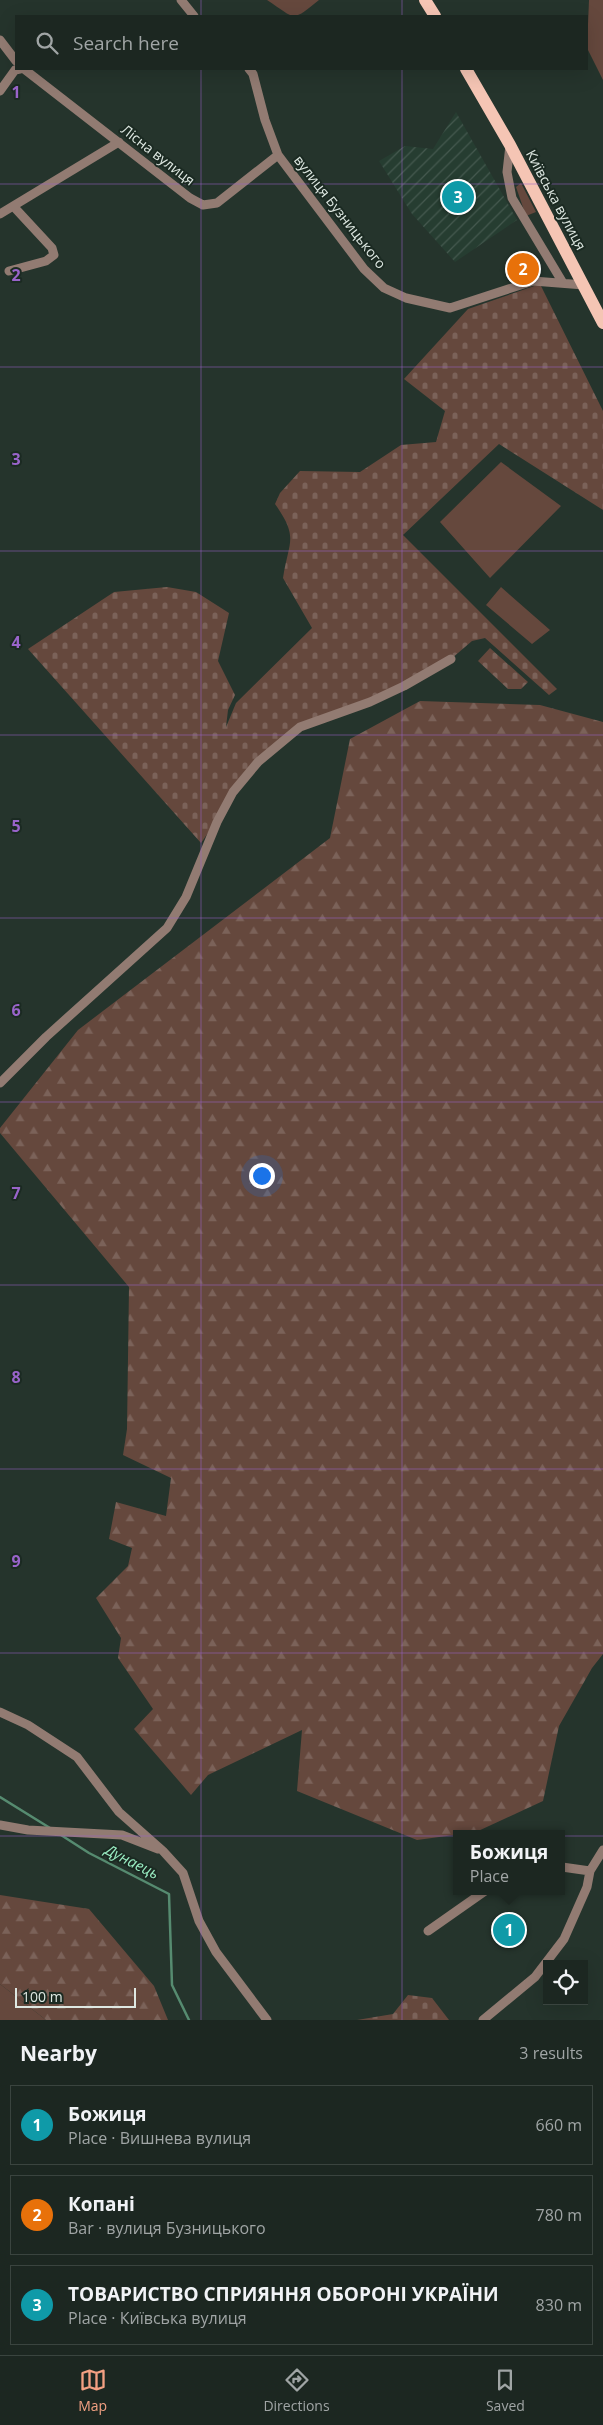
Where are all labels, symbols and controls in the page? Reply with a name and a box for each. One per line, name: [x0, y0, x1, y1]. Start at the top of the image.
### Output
search box: [15, 15, 588, 70]
icon: search: [33, 29, 61, 57]
text: Search here: [73, 30, 179, 56]
text: 1: [11, 81, 21, 103]
street label: Лісна вулиця: [117, 120, 199, 189]
street label: Київська вулиця: [522, 146, 591, 253]
street label: вулиця Бузницького: [290, 151, 391, 272]
pin: 3: [442, 178, 474, 216]
pin: 2: [507, 250, 539, 288]
text: 2: [11, 264, 21, 286]
text: 3: [11, 448, 21, 470]
text: 4: [11, 631, 21, 653]
text: 5: [11, 815, 21, 837]
text: 6: [11, 999, 21, 1021]
your location: [249, 1163, 275, 1189]
text: 7: [11, 1182, 21, 1204]
text: 8: [11, 1366, 21, 1388]
text: 9: [11, 1550, 21, 1572]
popup: [453, 1830, 565, 1895]
water label: Дунаець: [100, 1838, 163, 1883]
text: Божиця: [470, 1839, 548, 1865]
text: Place: [470, 1865, 509, 1887]
pin: 1: [493, 1911, 525, 1949]
map controls: [543, 1960, 588, 2005]
button: locate: [543, 1960, 588, 2005]
scale bar: [15, 1985, 136, 2008]
text: 100 m: [22, 1987, 63, 2006]
text: Nearby: [20, 2039, 97, 2067]
text: 3 results: [519, 2042, 583, 2064]
text: Божиця: [68, 2101, 147, 2127]
text: 1: [32, 2114, 42, 2136]
text: 660 m: [536, 2114, 582, 2136]
text: Place · Вишнева вулиця: [68, 2127, 251, 2149]
text: Копані: [68, 2191, 135, 2217]
text: 2: [32, 2204, 42, 2226]
text: 780 m: [536, 2204, 582, 2226]
text: Bar · вулиця Бузницького: [68, 2217, 266, 2239]
text: ТОВАРИСТВО СПРИЯННЯ ОБОРОНІ УКРАЇНИ: [68, 2281, 499, 2307]
text: 3: [32, 2294, 42, 2316]
text: 830 m: [536, 2294, 582, 2316]
text: Place · Київська вулиця: [68, 2307, 247, 2329]
tab: Map: [78, 2366, 107, 2415]
tab: Directions: [263, 2366, 330, 2415]
tab: Saved: [486, 2366, 525, 2415]

